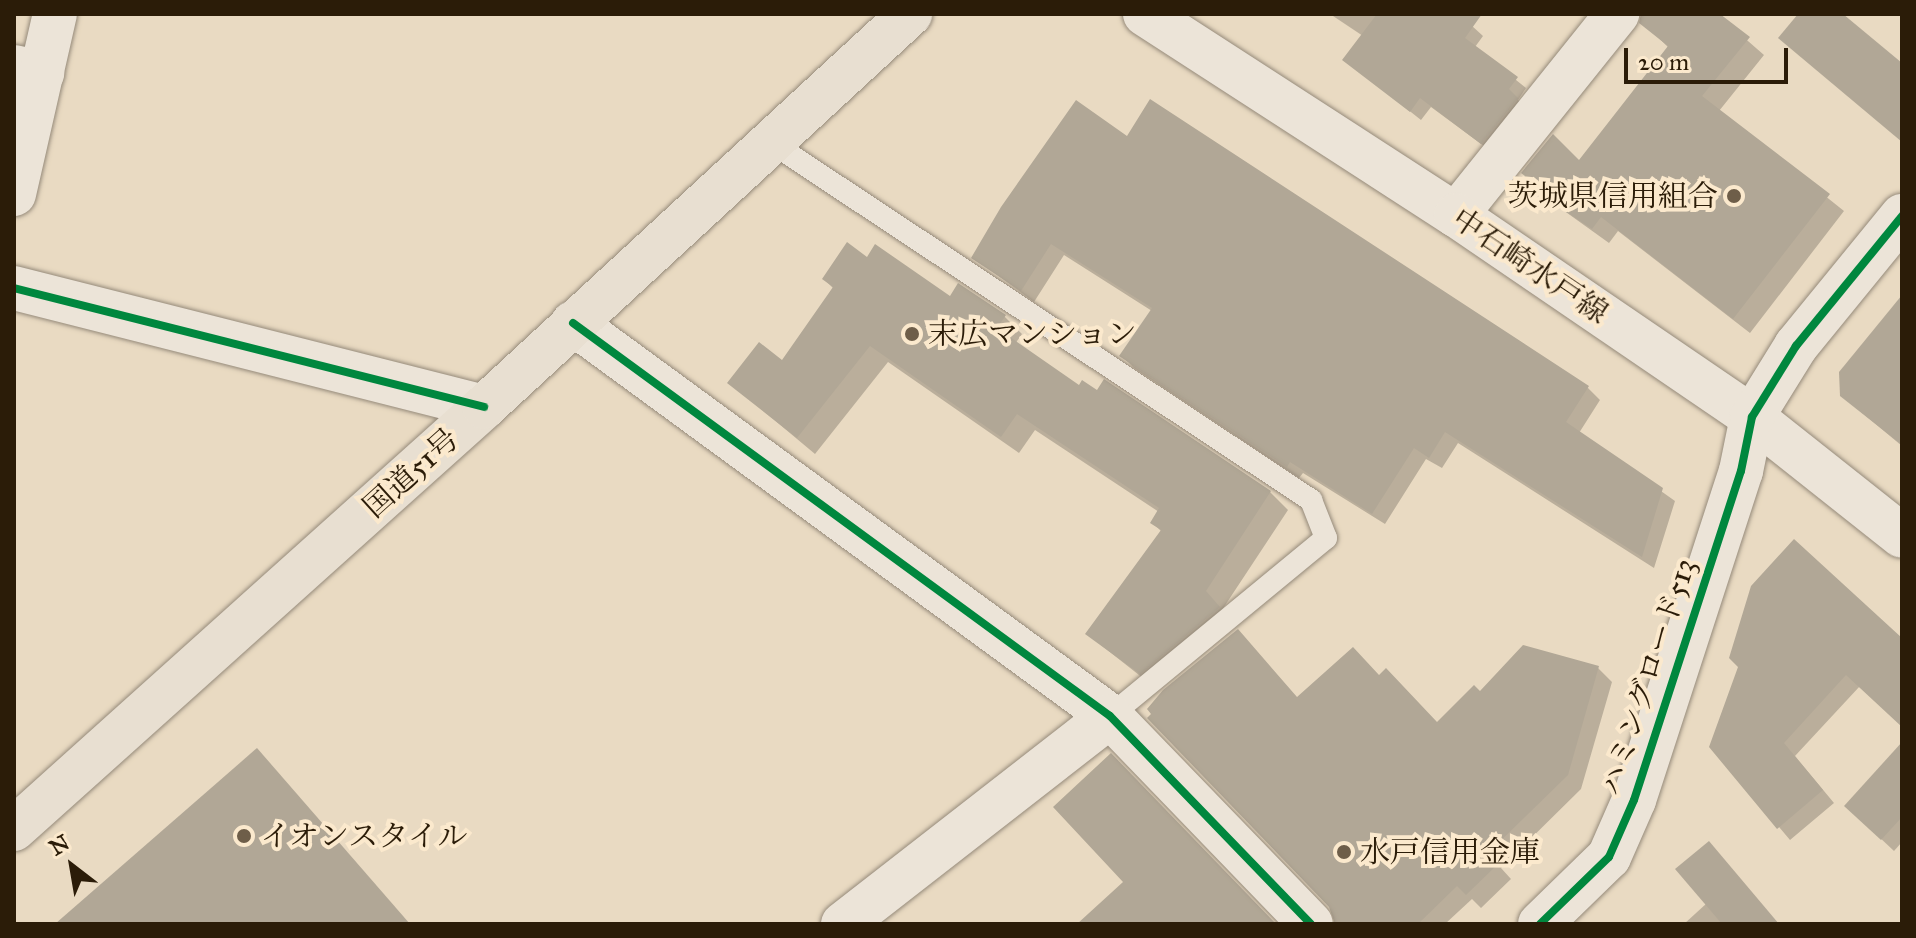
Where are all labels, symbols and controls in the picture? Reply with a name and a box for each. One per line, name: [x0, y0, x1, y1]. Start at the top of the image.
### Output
scale bar: [1628, 32, 1792, 82]
text: 20 m: [1638, 47, 1689, 77]
place label: 茨城県信用組合: [1508, 178, 1718, 214]
marker: 茨城県信用組合: [1725, 187, 1743, 205]
street label: 中石崎水戸線: [1445, 201, 1615, 331]
place label: 末広マンション: [928, 316, 1138, 352]
marker: 末広マンション: [903, 325, 921, 343]
street label: 国道51号: [356, 421, 466, 525]
street label: ハミングロード513: [1593, 554, 1703, 800]
place label: イオンスタイル: [260, 818, 470, 854]
north arrow: [32, 826, 112, 906]
marker: イオンスタイル: [235, 827, 253, 845]
text: N: [44, 829, 74, 861]
place label: 水戸信用金庫: [1360, 834, 1540, 870]
marker: 水戸信用金庫: [1335, 843, 1353, 861]

